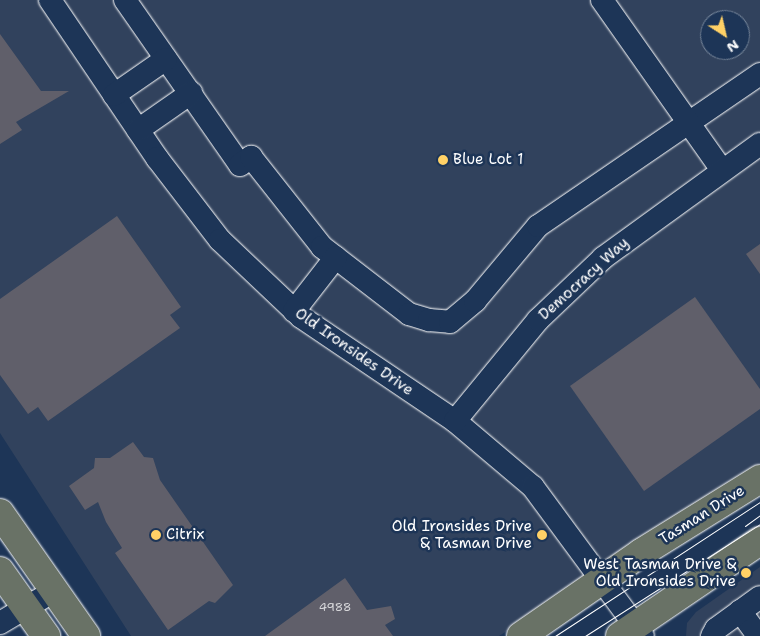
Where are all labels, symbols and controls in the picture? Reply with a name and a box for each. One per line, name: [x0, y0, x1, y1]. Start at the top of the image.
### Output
north arrow: [700, 10, 750, 60]
text: N: [723, 36, 743, 57]
place label: Blue Lot 1: [453, 151, 523, 169]
marker: Blue Lot 1: [437, 154, 449, 166]
street label: Democracy Way: [535, 234, 633, 324]
street label: Old Ironsides Drive: [291, 304, 417, 400]
street label: Tasman Drive: [656, 482, 748, 548]
place label: Old Ironsides Drive & Tasman Drive: [392, 517, 532, 552]
place label: Citrix: [166, 526, 204, 544]
marker: Citrix: [150, 529, 162, 541]
marker: Old Ironsides Drive & Tasman Drive: [536, 529, 548, 541]
place label: West Tasman Drive & Old Ironsides Drive: [583, 555, 736, 590]
marker: West Tasman Drive & Old Ironsides Drive: [740, 567, 752, 579]
house number: 4988: [319, 601, 351, 615]

